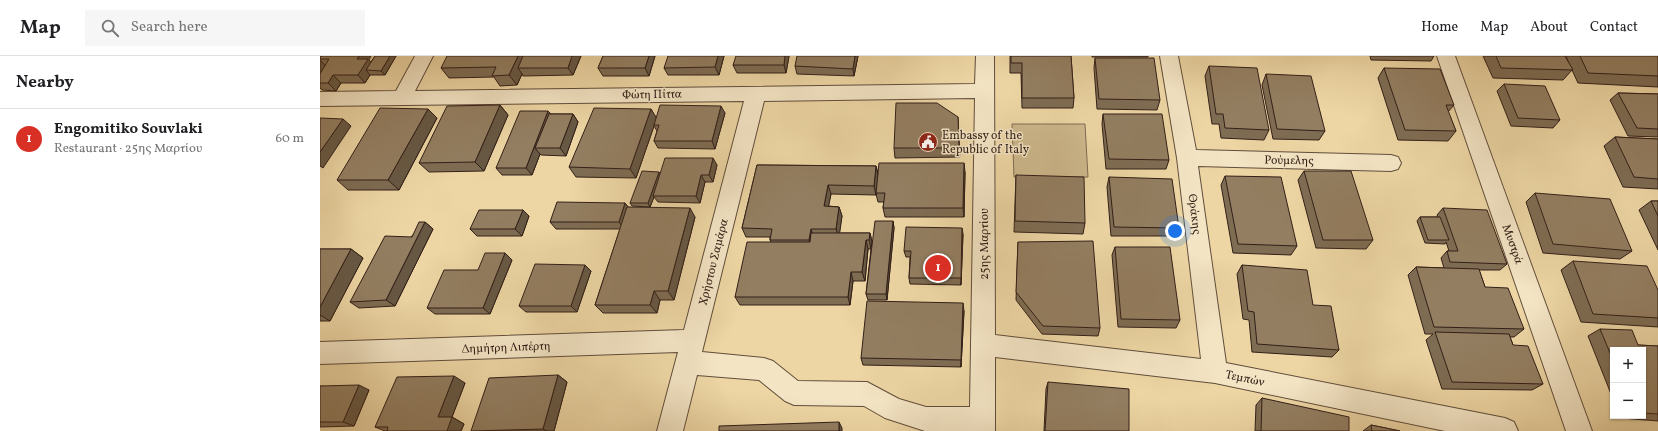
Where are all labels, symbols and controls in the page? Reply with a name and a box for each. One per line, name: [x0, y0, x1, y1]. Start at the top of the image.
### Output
search box: [85, 10, 365, 46]
text: Map: [20, 15, 61, 41]
icon: search: [99, 17, 121, 39]
text: Search here: [131, 17, 208, 38]
text: Home: [1421, 18, 1458, 37]
text: Map: [1480, 18, 1508, 37]
text: About: [1530, 18, 1568, 37]
text: Contact: [1590, 18, 1638, 37]
text: Nearby: [16, 71, 74, 94]
street label: Φώτη Πίττα: [622, 86, 682, 104]
text: Engomitiko Souvlaki: [54, 119, 203, 140]
place label: Embassy of the Republic of Italy: [942, 128, 1030, 158]
text: 1: [26, 130, 32, 148]
text: 60 m: [276, 130, 304, 148]
public building icon: Embassy of the Republic of Italy: [917, 131, 939, 153]
text: Restaurant · 25ης Μαρτίου: [54, 140, 202, 158]
street label: Ρούμελης: [1264, 153, 1314, 169]
street label: Θράκης: [1184, 193, 1204, 235]
street label: 25ης Μαρτίου: [977, 208, 993, 280]
street label: Χρήστου Σαμάρα: [695, 217, 732, 307]
your location: [1165, 221, 1185, 241]
street label: Μυστρά: [1497, 222, 1527, 266]
pin: 1: [925, 253, 951, 283]
street label: Δημήτρη Λιπέρτη: [461, 338, 551, 358]
map controls: [1610, 347, 1646, 419]
button: +: [1610, 347, 1646, 383]
street label: Τεμπών: [1224, 367, 1266, 391]
button: −: [1610, 383, 1646, 419]

